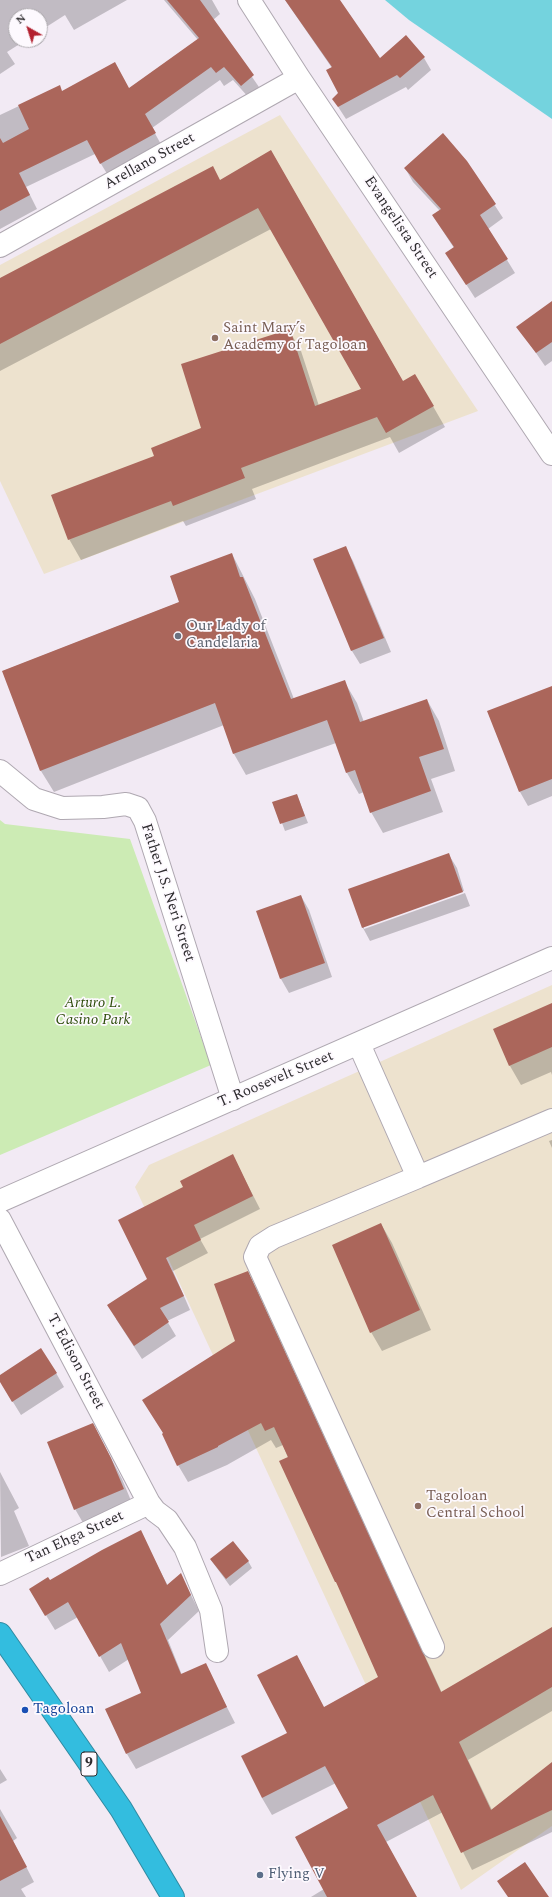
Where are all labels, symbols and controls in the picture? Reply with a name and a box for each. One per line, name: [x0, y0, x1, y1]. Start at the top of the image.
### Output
north arrow: [8, 8, 48, 48]
text: N: [12, 10, 30, 29]
street label: Arellano Street: [102, 130, 198, 194]
street label: Evangelista Street: [359, 173, 441, 283]
place label: Saint Mary’s Academy of Tagoloan: [223, 320, 366, 355]
marker: Saint Mary’s Academy of Tagoloan: [210, 333, 220, 343]
place label: Our Lady of Candelaria: [186, 618, 266, 653]
marker: Our Lady of Candelaria: [173, 631, 183, 641]
street label: Father J.S. Neri Street: [136, 821, 198, 965]
park label: Arturo L. Casino Park: [56, 995, 130, 1030]
street label: T. Roosevelt Street: [216, 1048, 336, 1112]
street label: T. Edison Street: [42, 1311, 108, 1413]
place label: Tagoloan Central School: [426, 1488, 525, 1523]
marker: Tagoloan Central School: [413, 1501, 423, 1511]
street label: Tan Ehga Street: [23, 1507, 127, 1569]
place label: Tagoloan: [33, 1701, 95, 1719]
marker: Tagoloan: [20, 1705, 30, 1715]
road number: 9: [81, 1752, 97, 1776]
place label: Flying V: [268, 1866, 325, 1884]
marker: Flying V: [255, 1870, 265, 1880]

